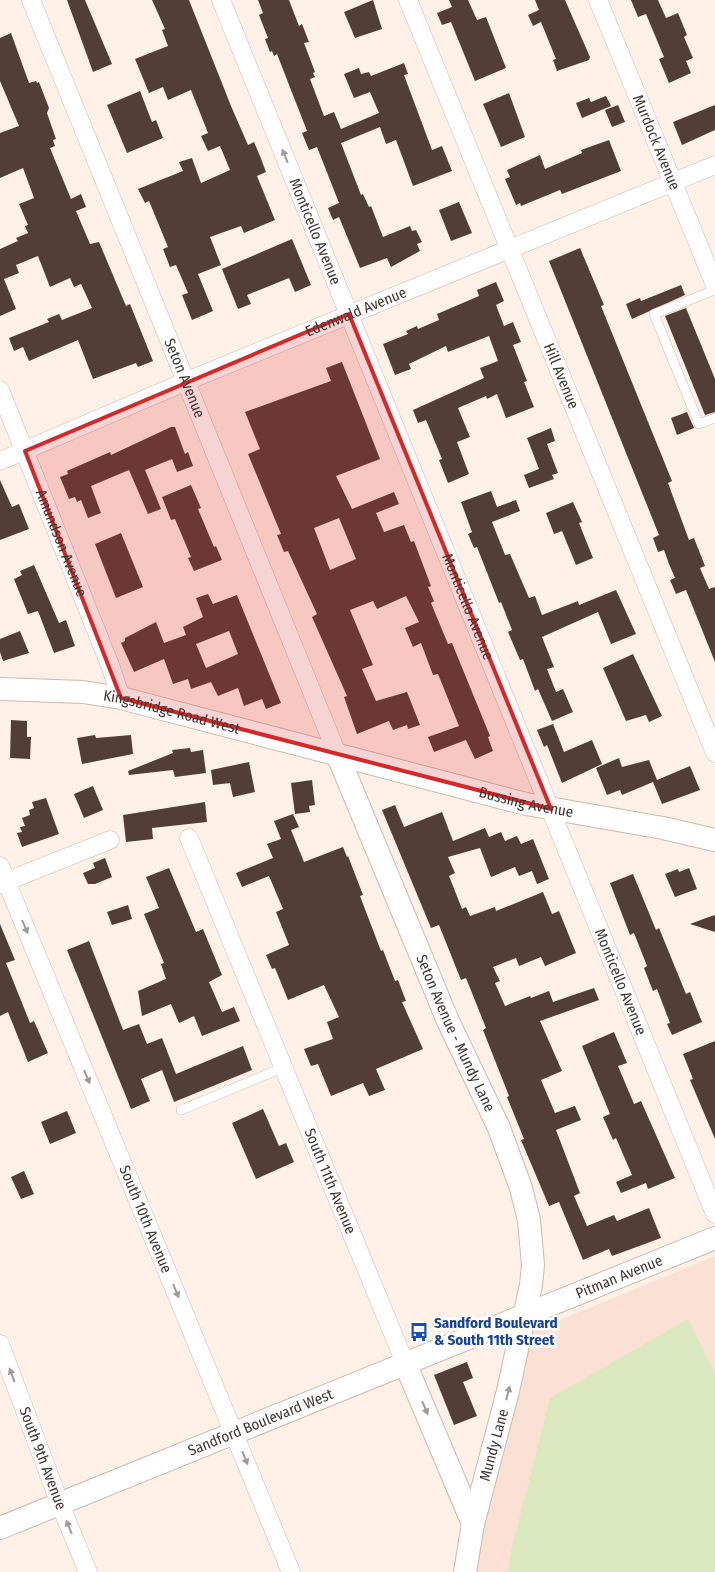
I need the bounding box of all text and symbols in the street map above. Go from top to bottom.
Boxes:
street label: Murdock Avenue [629,92,684,193]
one-way arrow [280,148,288,163]
street label: Monticello Avenue [286,176,345,287]
street label: Edenwald Avenue [303,283,409,341]
street label: Seton Avenue [160,336,209,420]
street label: Hill Avenue [540,340,583,412]
street label: Amundson Avenue [32,487,91,600]
street label: Monticello Avenue [438,551,498,662]
street label: Kingsbridge Road West [102,686,242,738]
street label: Bussing Avenue [477,783,575,821]
one-way arrow [21,920,29,934]
street label: Monticello Avenue [591,926,650,1038]
street label: Seton Avenue - Mundy Lane [412,952,499,1115]
one-way arrow [83,1070,91,1085]
street label: South 11th Avenue [300,1126,360,1237]
street label: South 10th Avenue [115,1163,176,1276]
street label: Pitman Avenue [573,1251,665,1303]
one-way arrow [173,1284,181,1299]
place label: Sandford Boulevard & South 11th Street [434,1314,558,1349]
bus stop icon: Sandford Boulevard & South 11th Street [408,1321,430,1343]
one-way arrow [8,1367,16,1382]
street label: Sandford Boulevard West [185,1385,336,1460]
one-way arrow [504,1385,512,1400]
one-way arrow [421,1401,429,1415]
street label: South 9th Avenue [15,1404,70,1512]
street label: Mundy Lane [476,1407,512,1483]
one-way arrow [241,1451,249,1466]
one-way arrow [65,1519,73,1534]

